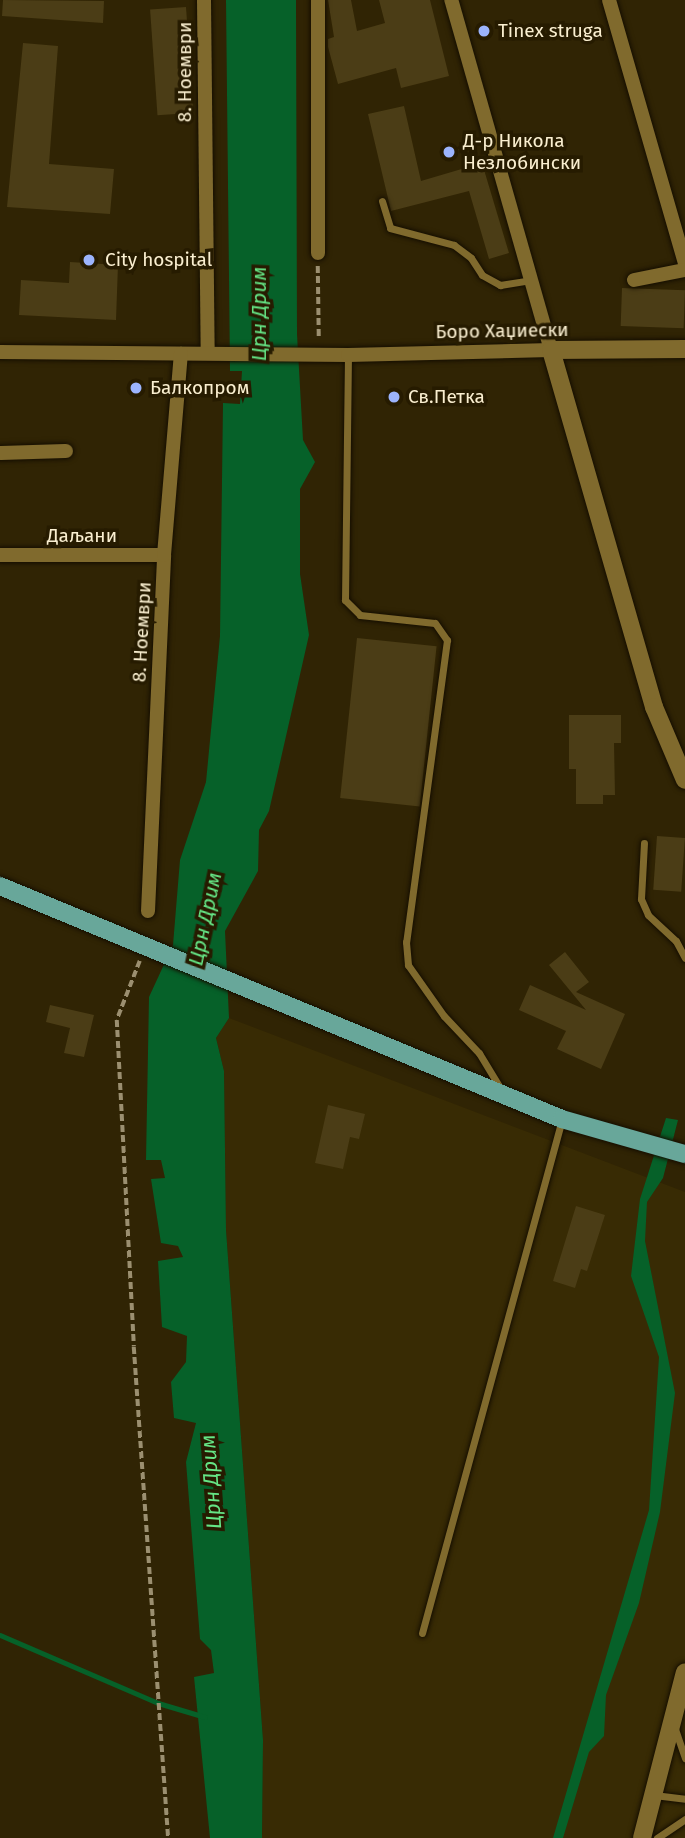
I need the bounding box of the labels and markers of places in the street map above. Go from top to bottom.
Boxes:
place label: Tinex struga [498,20,603,42]
marker: Tinex struga [476,23,492,39]
place label: Д-р Никола Незлобински [463,130,581,174]
marker: Д-р Никола Незлобински [441,144,457,160]
place label: City hospital [105,249,212,271]
marker: City hospital [79,250,99,270]
place label: Балкопром [150,377,249,399]
marker: Балкопром [128,380,144,396]
place label: Св.Петка [408,386,485,408]
marker: Св.Петка [386,389,402,405]

